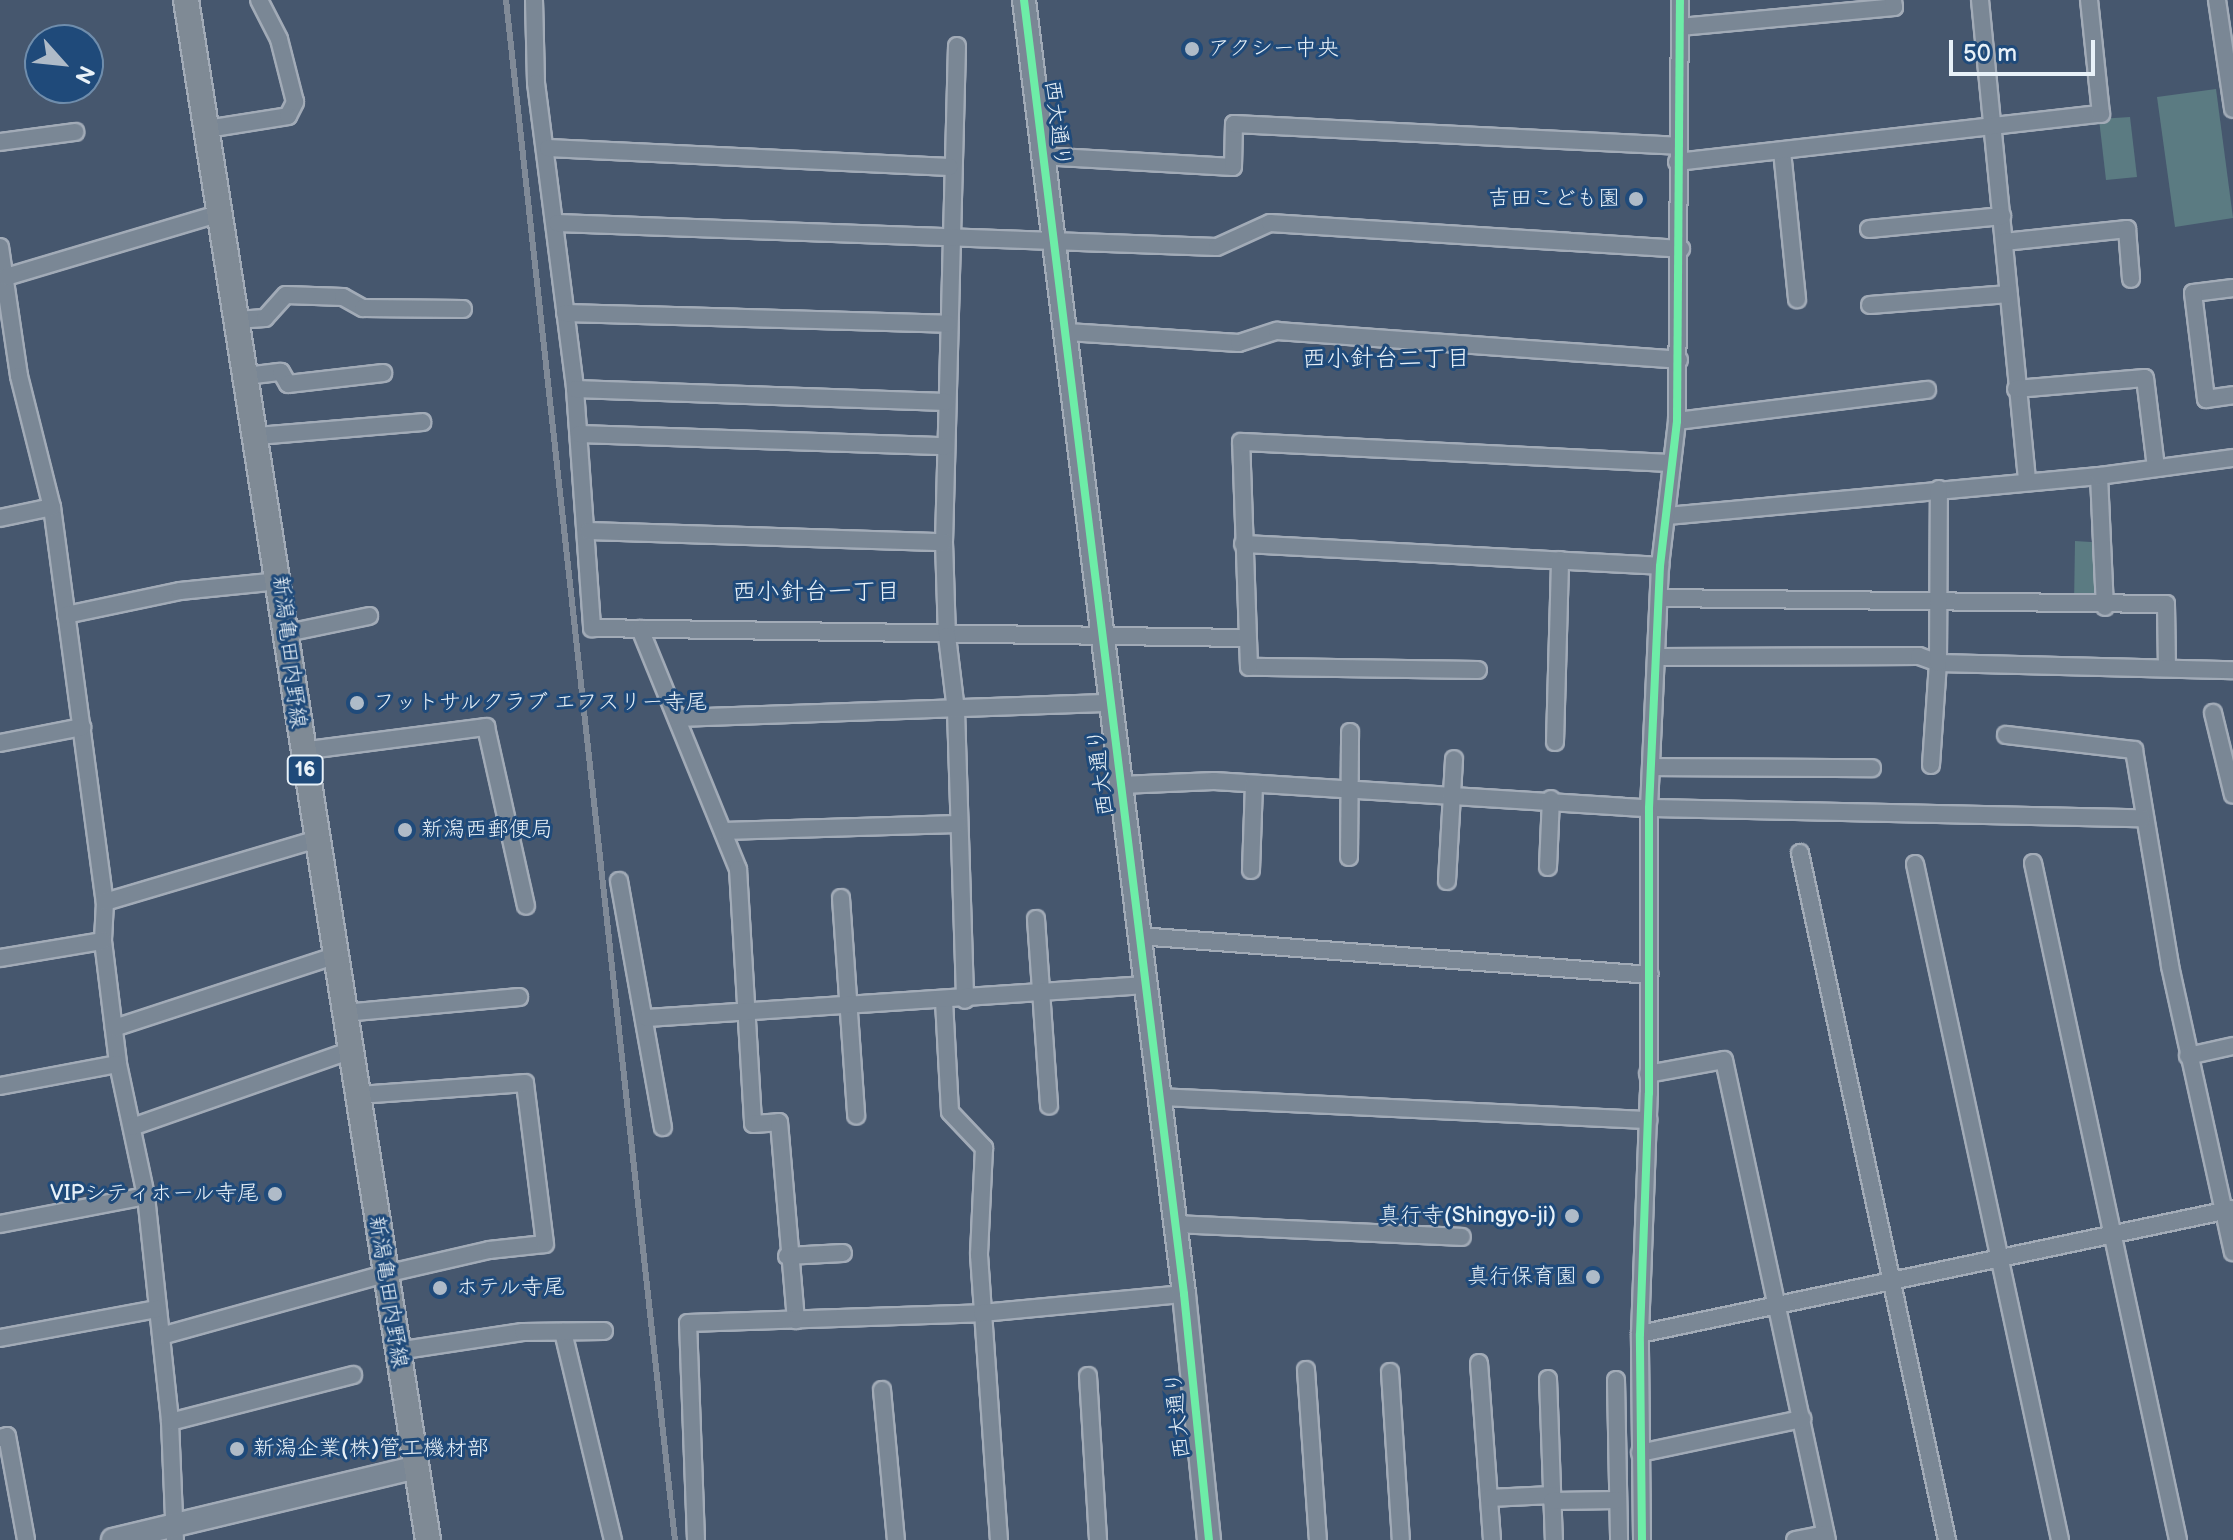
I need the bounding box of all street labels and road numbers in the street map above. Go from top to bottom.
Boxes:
street label: 西大通り [1039,79,1075,169]
street label: 新潟亀田内野線 [267,574,311,730]
street label: 西大通り [1083,727,1119,817]
road number: 16 [285,754,325,786]
street label: 新潟亀田内野線 [363,1214,413,1370]
street label: 西大通り [1160,1370,1196,1460]

